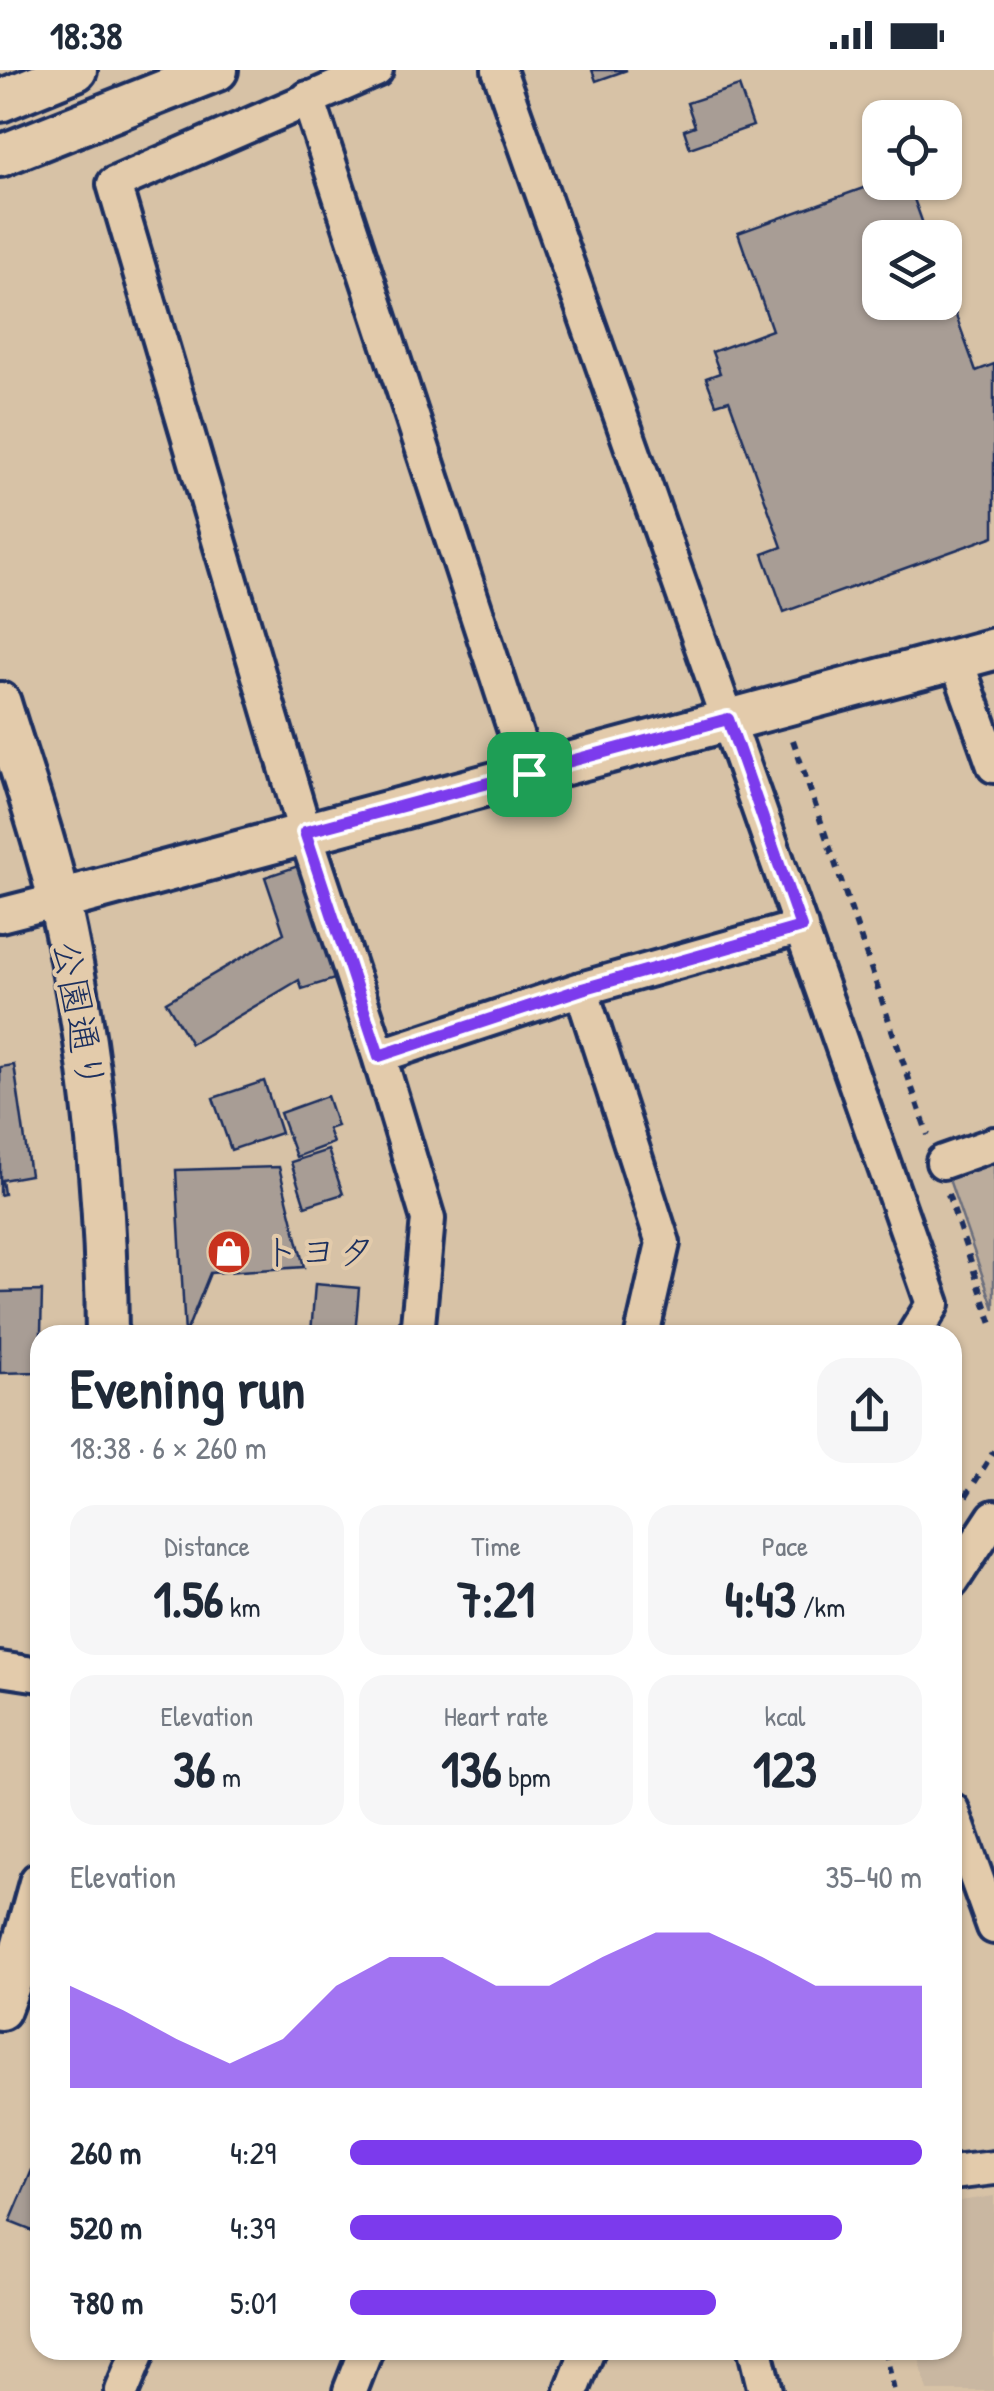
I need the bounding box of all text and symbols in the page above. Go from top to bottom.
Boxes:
text: 18:38 [50,9,123,61]
map controls [862,100,962,320]
button: locate [862,100,962,200]
button: layers [862,220,962,320]
pin [487,732,572,817]
icon: arrive [502,747,557,802]
street label: 公園通り [41,935,119,1094]
place label: トヨタ [262,1225,376,1277]
shop icon: トヨタ [206,1229,252,1275]
text: Evening run [70,1351,305,1425]
button: share [817,1358,922,1463]
text: 18:38 · 6 × 260 m [70,1426,267,1469]
text: Distance [164,1527,250,1565]
text: Time [471,1527,521,1565]
text: Pace [762,1527,808,1565]
text: 1.56 [153,1565,223,1633]
text: 7:21 [457,1565,535,1633]
text: 4:43 [725,1565,796,1633]
text: km [223,1588,261,1626]
text: /km [796,1588,845,1626]
text: Elevation [161,1697,254,1735]
text: Heart rate [444,1697,548,1735]
text: kcal [765,1697,805,1735]
text: 36 [173,1735,215,1803]
text: 136 [441,1735,502,1803]
text: 123 [753,1735,817,1803]
text: m [215,1758,241,1796]
text: bpm [502,1758,551,1796]
text: Elevation [70,1855,176,1898]
text: 35–40 m [825,1855,922,1898]
text: 260 m [70,2131,141,2174]
text: 4:29 [230,2131,276,2174]
text: 520 m [70,2206,142,2249]
text: 4:39 [230,2206,276,2249]
text: 780 m [70,2281,143,2324]
text: 5:01 [230,2281,277,2324]

